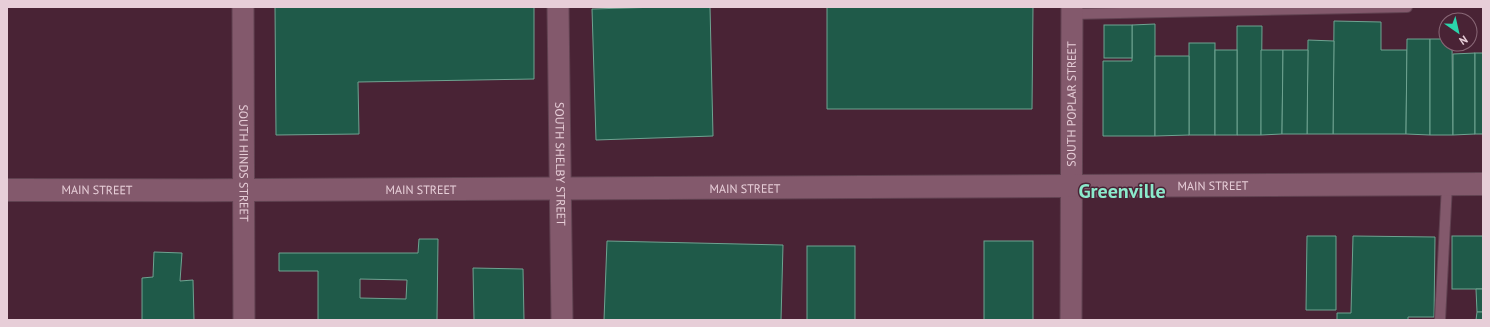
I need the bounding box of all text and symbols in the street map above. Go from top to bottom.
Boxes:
north arrow [1438,12,1478,52]
text: N [1457,32,1471,48]
street label: SOUTH POPLAR STREET [1063,41,1079,167]
street label: SOUTH SHELBY STREET [552,102,569,226]
street label: SOUTH HINDS STREET [236,104,252,222]
district label: Greenville [1078,178,1166,204]
street label: MAIN STREET [1177,178,1249,193]
street label: MAIN STREET [709,181,781,196]
street label: MAIN STREET [61,182,133,197]
street label: MAIN STREET [385,182,457,197]

